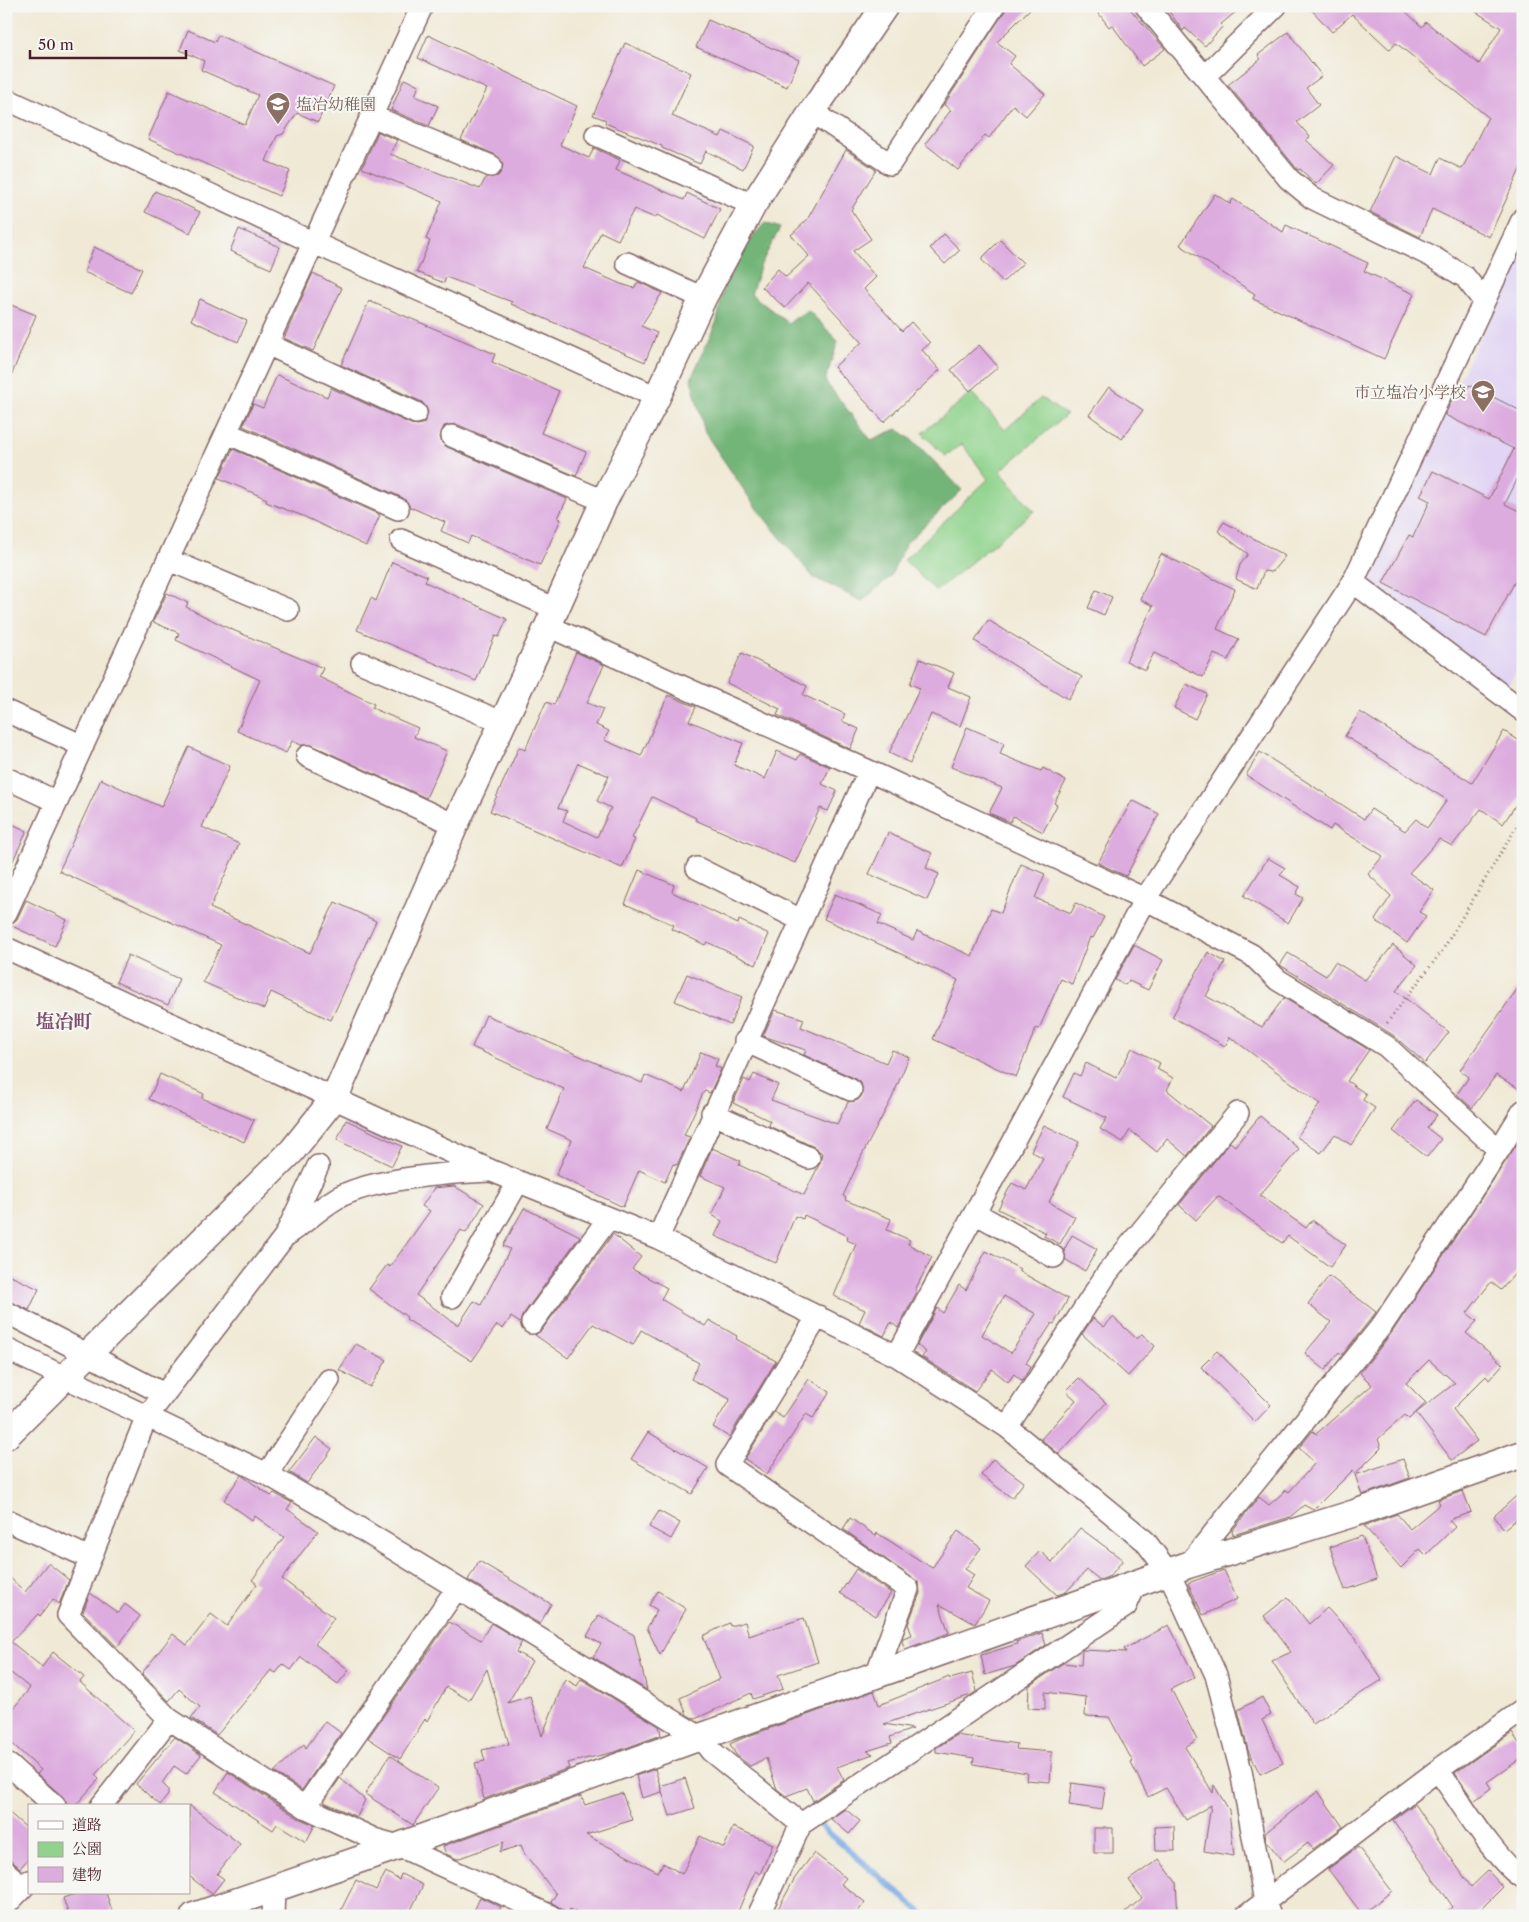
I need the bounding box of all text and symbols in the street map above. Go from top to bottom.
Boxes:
scale bar [30,28,186,60]
text: 50 m [38,35,74,54]
school or university icon: 塩冶幼稚園 [265,91,291,125]
place label: 塩冶幼稚園 [296,94,376,114]
school or university icon: 市立塩冶小学校 [1470,379,1496,413]
place label: 市立塩冶小学校 [1354,382,1466,402]
district label: 塩冶町 [35,1010,93,1033]
legend [28,1804,190,1894]
text: 道路 [72,1815,102,1834]
text: 公園 [72,1839,102,1858]
text: 建物 [72,1865,102,1884]

